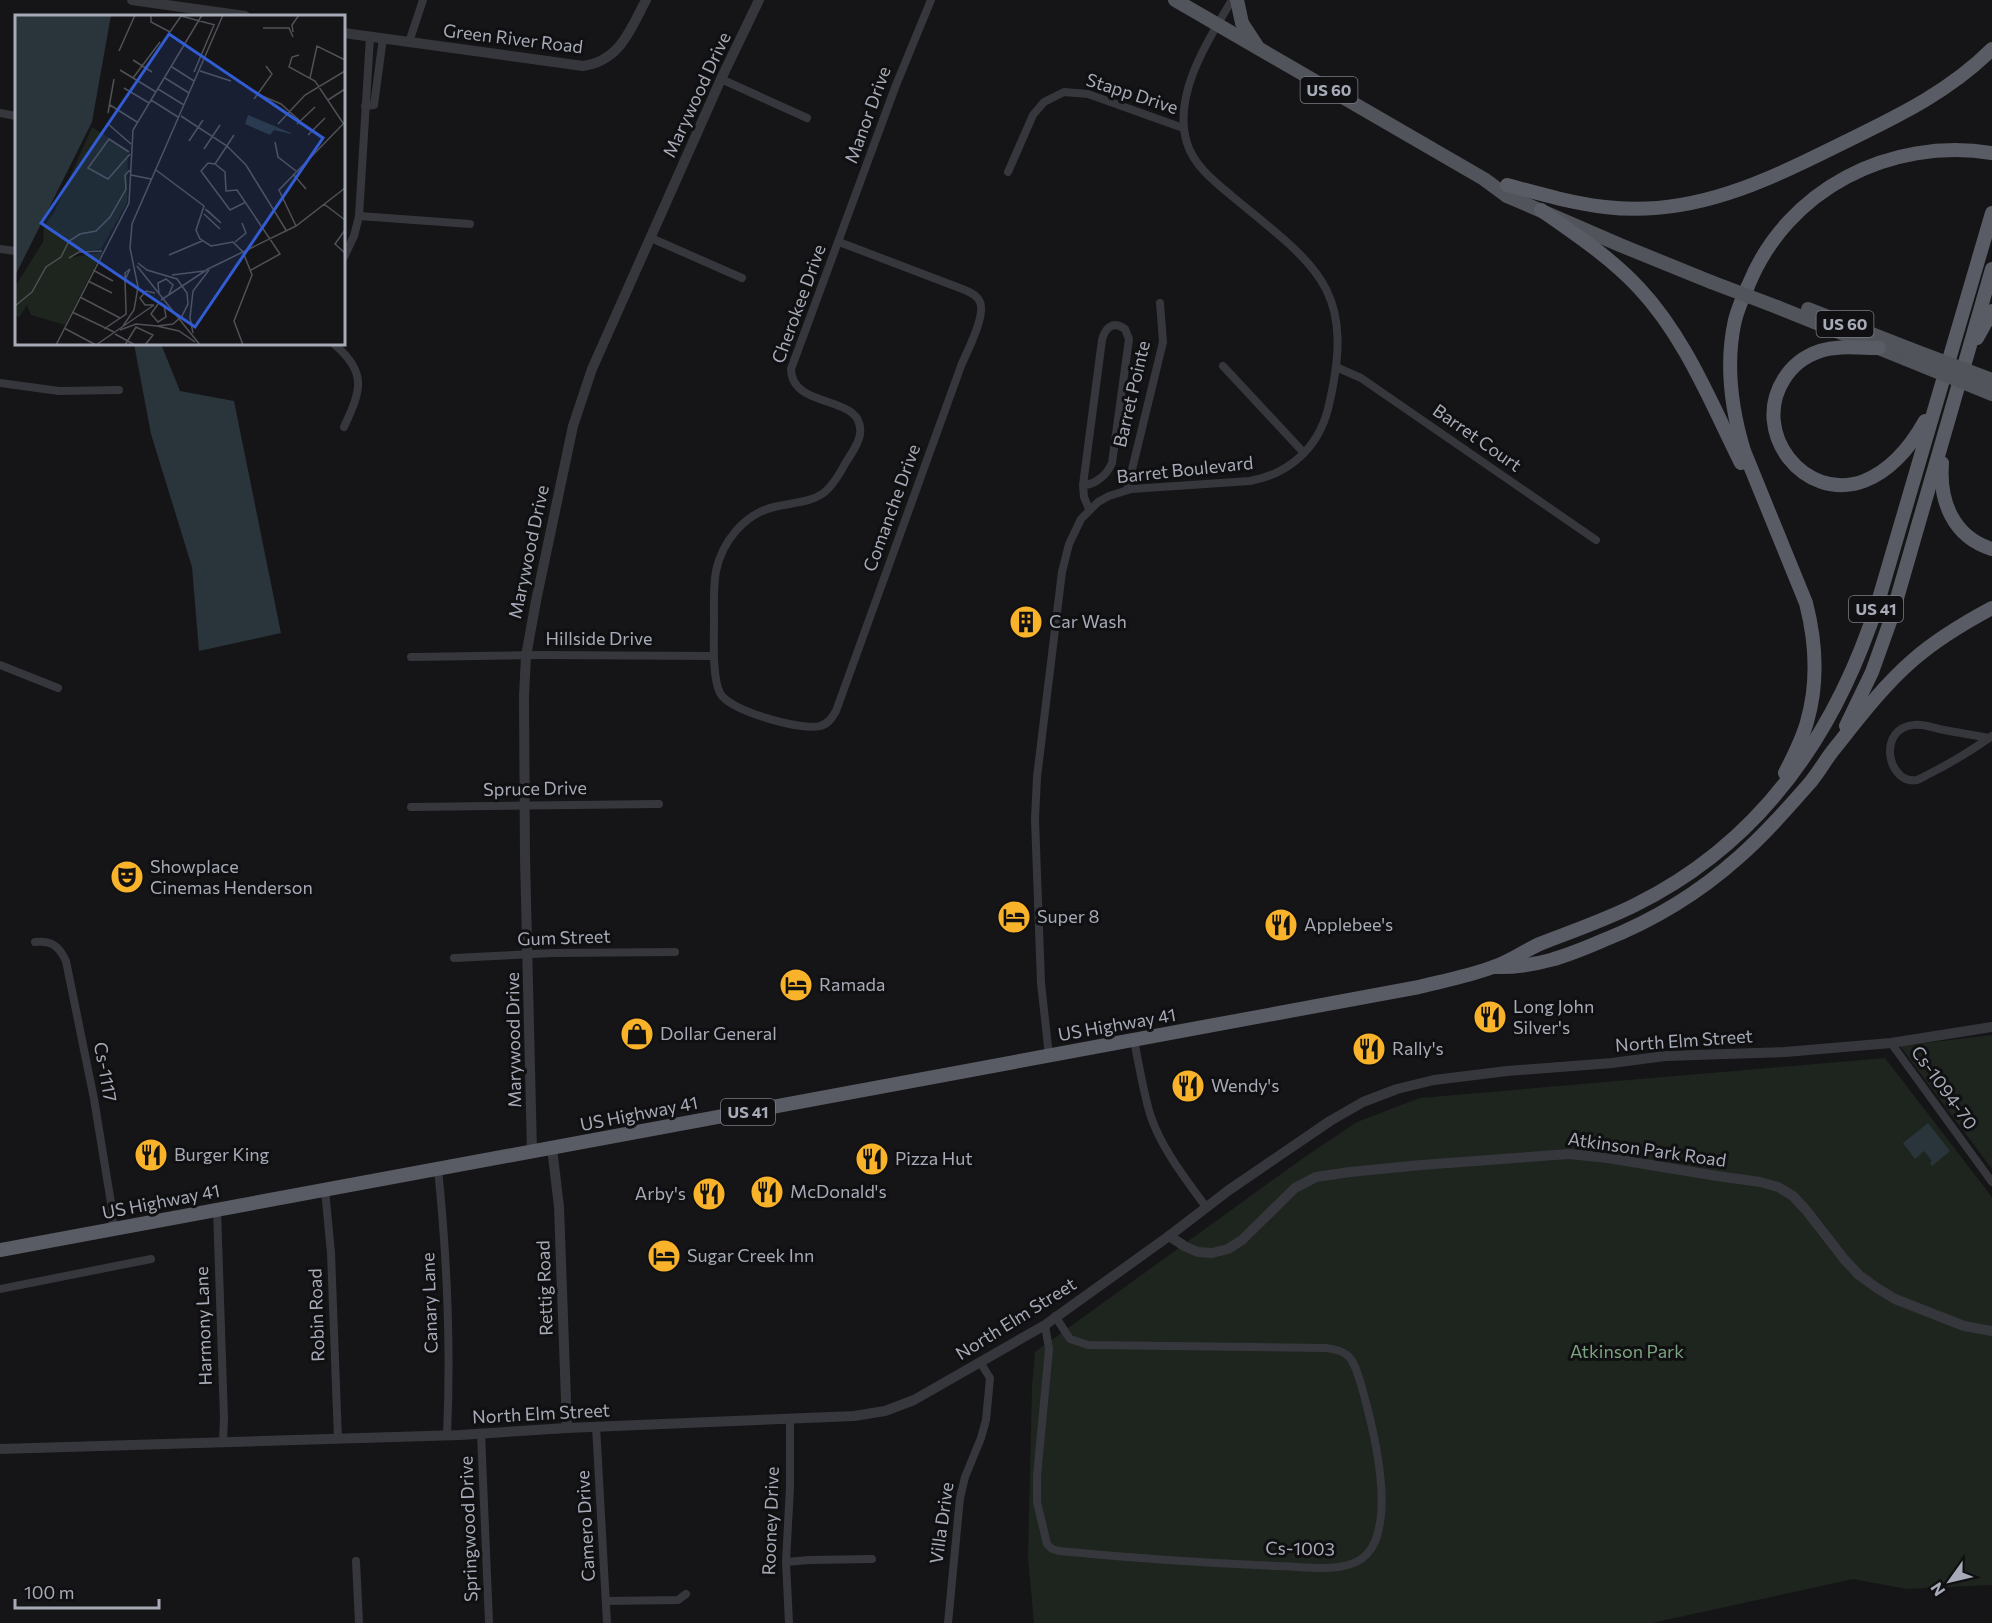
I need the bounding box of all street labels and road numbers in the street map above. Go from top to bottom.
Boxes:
street label: Green River Road [442,19,584,57]
street label: Marywood Drive [657,28,735,161]
street label: Manor Drive [839,63,895,166]
street label: Stapp Drive [1084,68,1181,118]
road number: US 60 [1300,77,1358,103]
street label: Cherokee Drive [766,241,830,366]
road number: US 60 [1816,311,1874,337]
street label: Barret Pointe [1108,338,1154,449]
street label: Barret Court [1429,399,1526,476]
street label: Comanche Drive [858,441,924,574]
street label: Barret Boulevard [1115,451,1254,487]
street label: Marywood Drive [503,483,553,621]
road number: US 41 [1849,596,1903,622]
street label: Hillside Drive [546,627,652,649]
street label: Spruce Drive [483,776,587,800]
street label: Gum Street [517,924,611,950]
street label: Marywood Drive [501,972,525,1108]
street label: US Highway 41 [1056,1003,1177,1045]
street label: North Elm Street [1614,1024,1754,1056]
street label: Cs-1117 [90,1040,122,1104]
street label: Cs-1094-70 [1907,1041,1983,1134]
street label: US Highway 41 [578,1091,699,1135]
road number: US 41 [721,1099,775,1125]
street label: Atkinson Park Road [1567,1127,1728,1171]
street label: US Highway 41 [100,1179,221,1223]
street label: Rettig Road [531,1240,557,1336]
street label: Canary Lane [416,1252,442,1354]
street label: Harmony Lane [190,1266,216,1386]
street label: Robin Road [303,1268,329,1362]
street label: North Elm Street [951,1272,1080,1364]
street label: North Elm Street [471,1398,610,1428]
street label: Springwood Drive [454,1456,482,1602]
street label: Rooney Drive [757,1466,783,1576]
street label: Camero Drive [571,1470,599,1582]
street label: Villa Drive [924,1480,958,1565]
street label: Cs-1003 [1265,1536,1335,1560]

